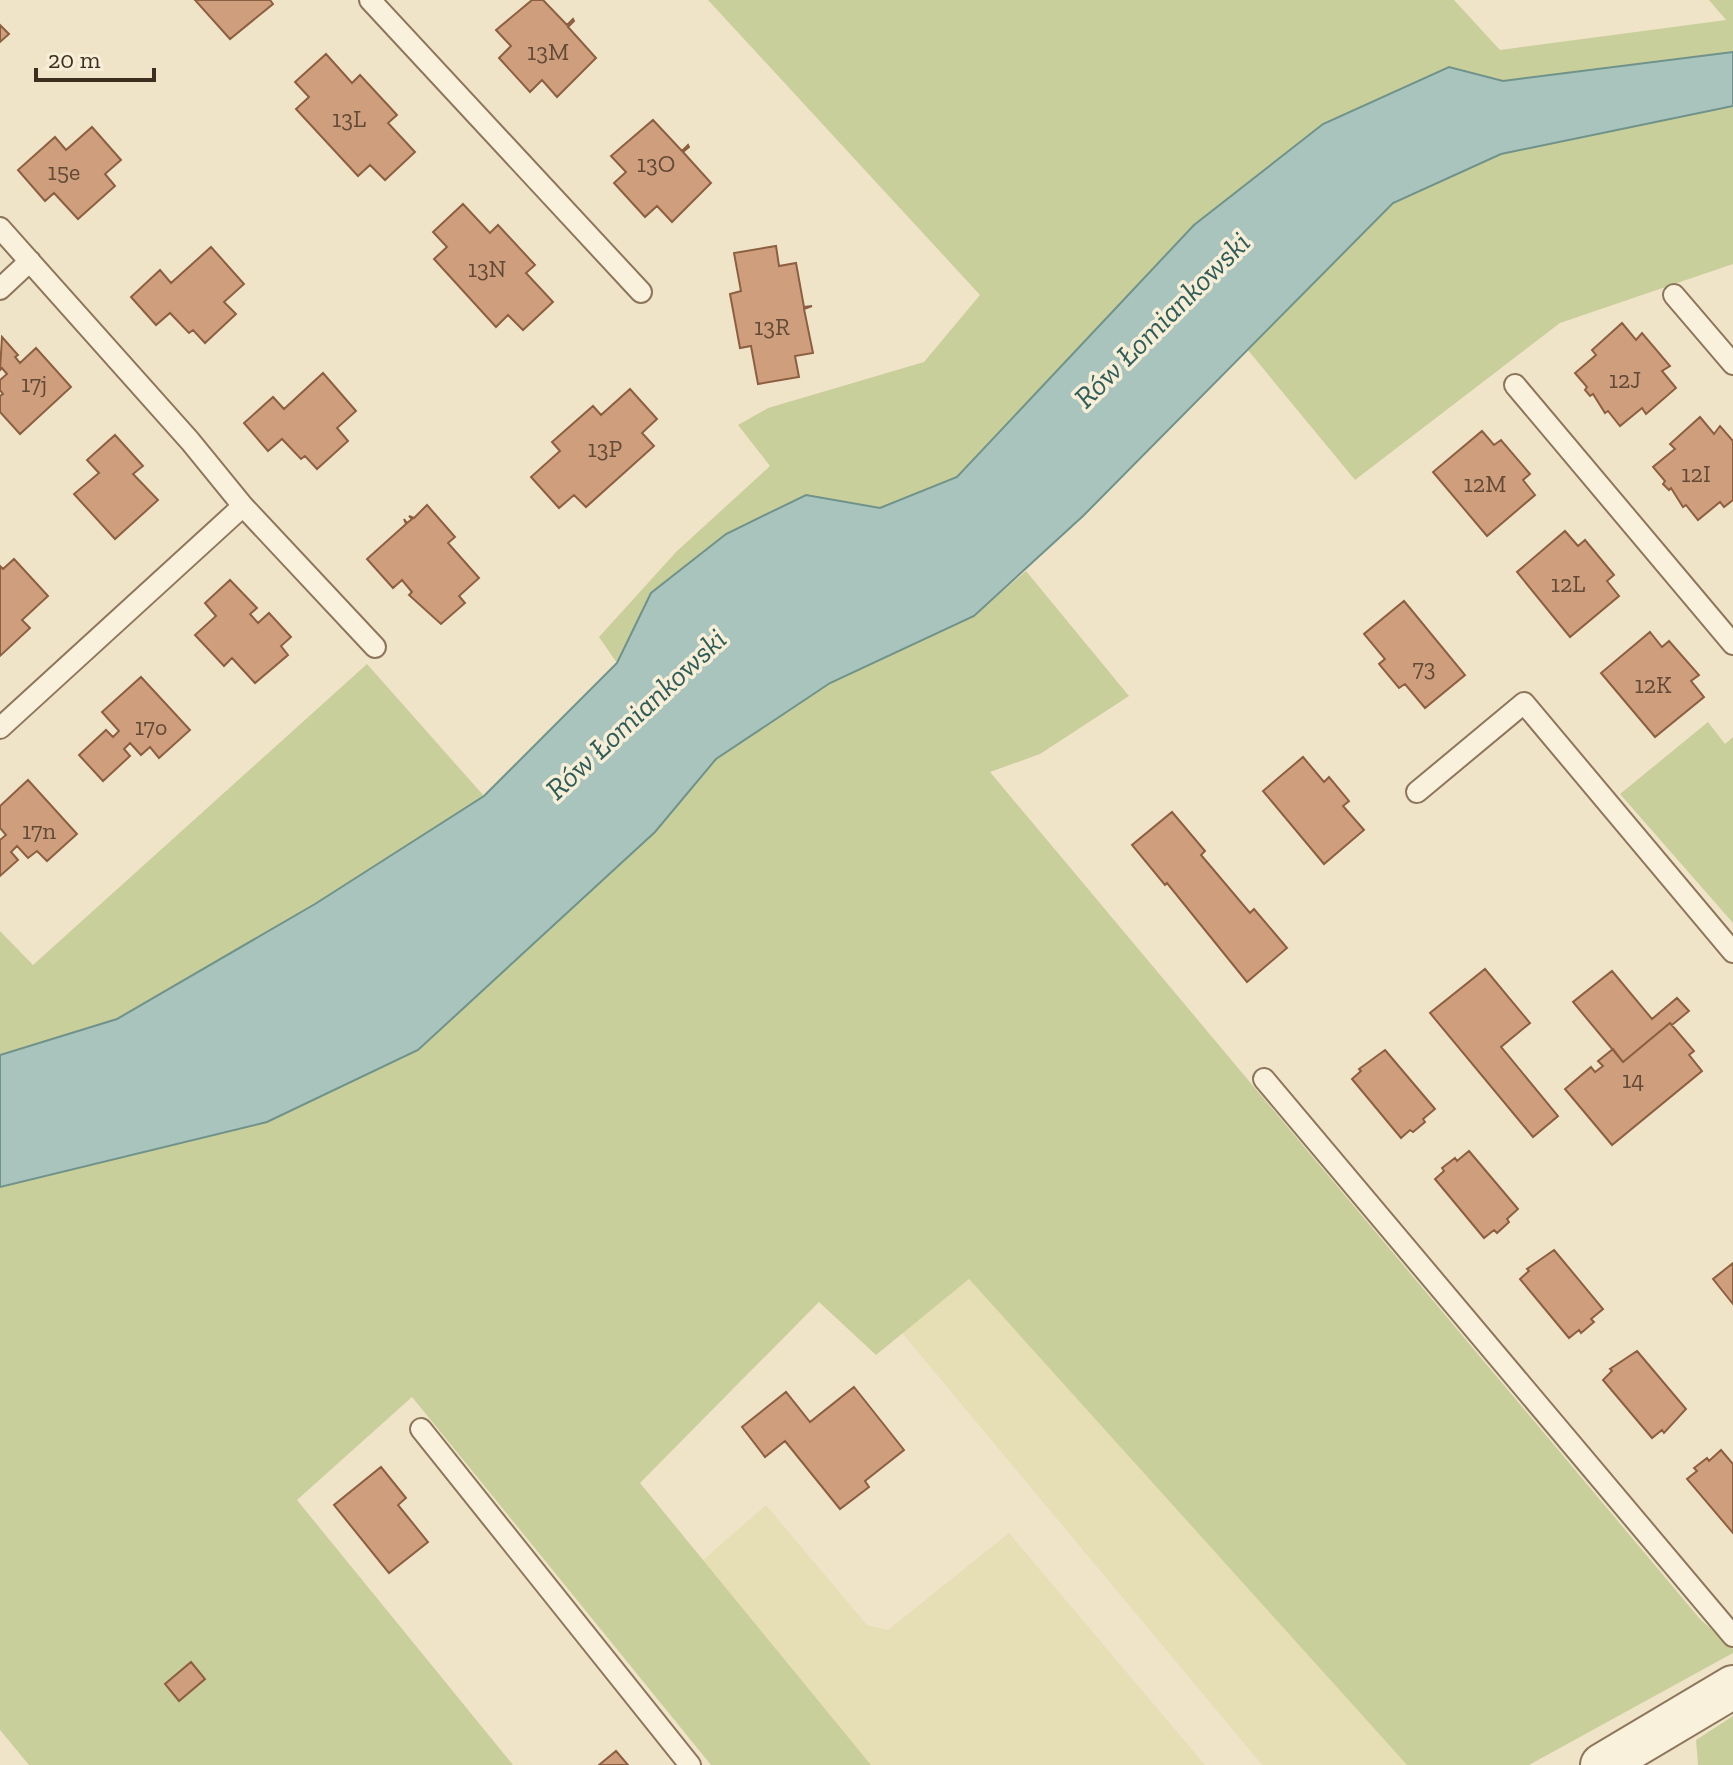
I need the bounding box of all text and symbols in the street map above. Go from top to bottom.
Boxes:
scale bar [36,32,154,82]
house number: 13M [527,37,569,66]
text: 20 m [48,45,101,74]
house number: 13L [332,104,366,133]
house number: 13O [637,149,675,178]
house number: 15e [48,157,80,186]
water label: Rów Łomiankowski [1066,224,1258,416]
house number: 13N [468,254,506,283]
house number: 13R [754,312,790,341]
house number: 12J [1609,365,1641,394]
house number: 17j [21,369,47,398]
house number: 13P [588,434,623,463]
house number: 12I [1681,459,1711,488]
house number: 12M [1464,469,1506,498]
house number: 12L [1551,569,1585,598]
water label: Rów Łomiankowski [538,621,734,807]
house number: 73 [1412,653,1436,682]
house number: 12K [1634,670,1672,699]
house number: 17o [135,712,167,741]
house number: 17n [22,816,56,845]
house number: 14 [1622,1065,1644,1094]

